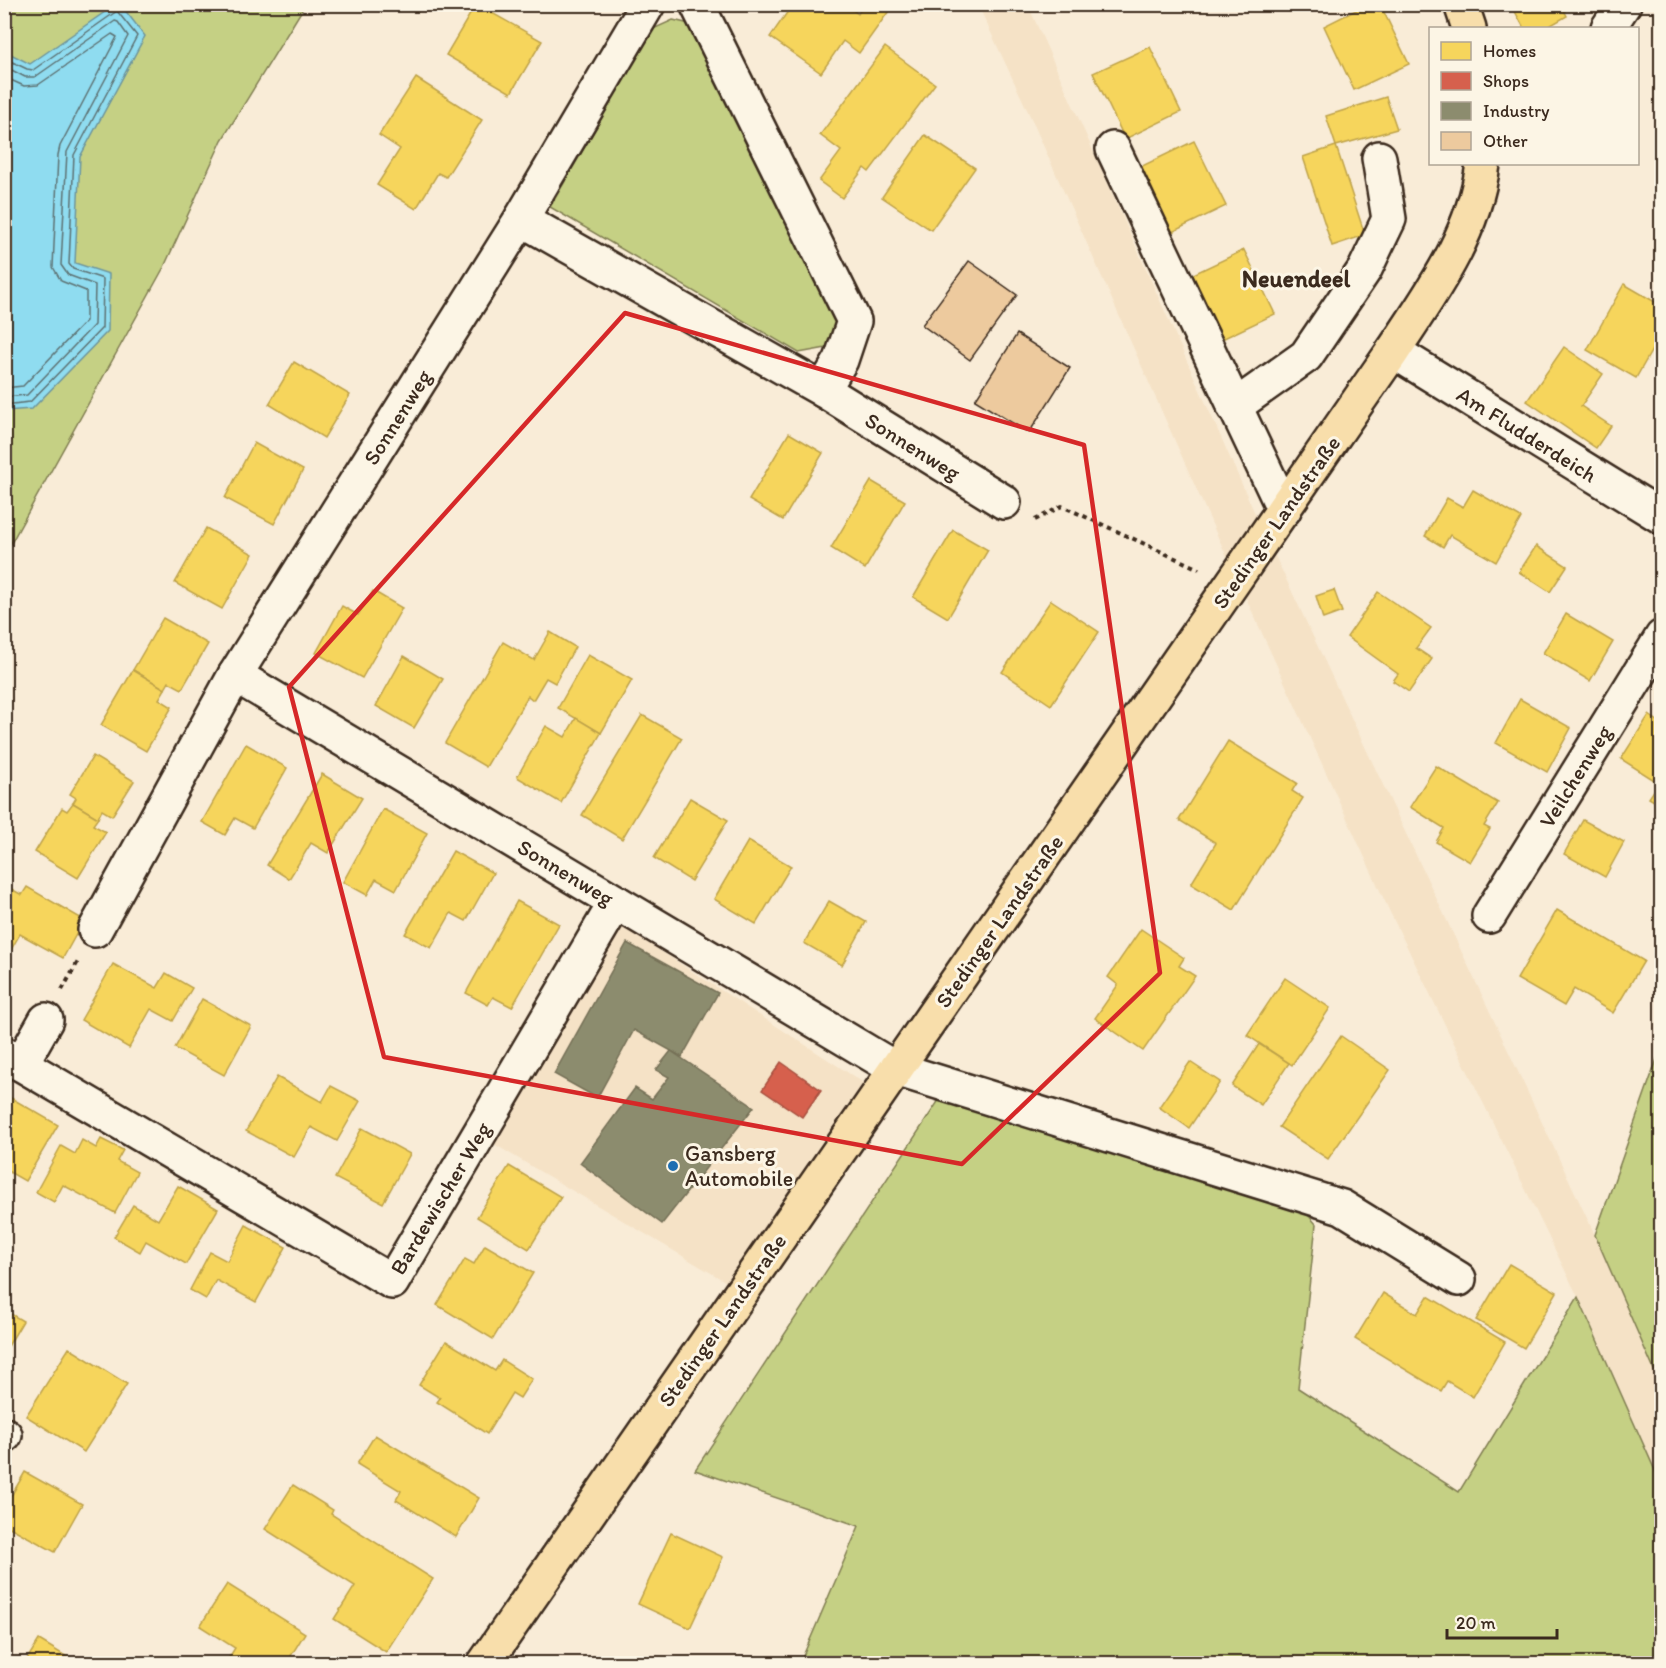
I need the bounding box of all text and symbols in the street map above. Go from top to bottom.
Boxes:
legend [1429,27,1639,165]
text: Homes [1483,40,1536,62]
text: Shops [1483,70,1529,92]
text: Industry [1483,100,1550,122]
text: Other [1483,130,1529,152]
district label: Neuendeel [1242,264,1350,293]
street label: Sonnenweg [357,364,438,470]
street label: Am Fludderdeich [1452,381,1602,488]
street label: Sonnenweg [860,406,966,487]
street label: Stedinger Landstraße [1207,431,1346,614]
street label: Veilchenweg [1533,719,1618,833]
street label: Stedinger Landstraße [930,830,1069,1013]
street label: Sonnenweg [513,833,619,912]
street label: Bardewischer Weg [384,1116,497,1279]
place label: Gansberg Automobile [685,1140,793,1192]
marker: Gansberg Automobile [666,1159,680,1173]
street label: Stedinger Landstraße [653,1229,792,1412]
scale bar [1447,1602,1556,1640]
text: 20 m [1456,1612,1496,1634]

